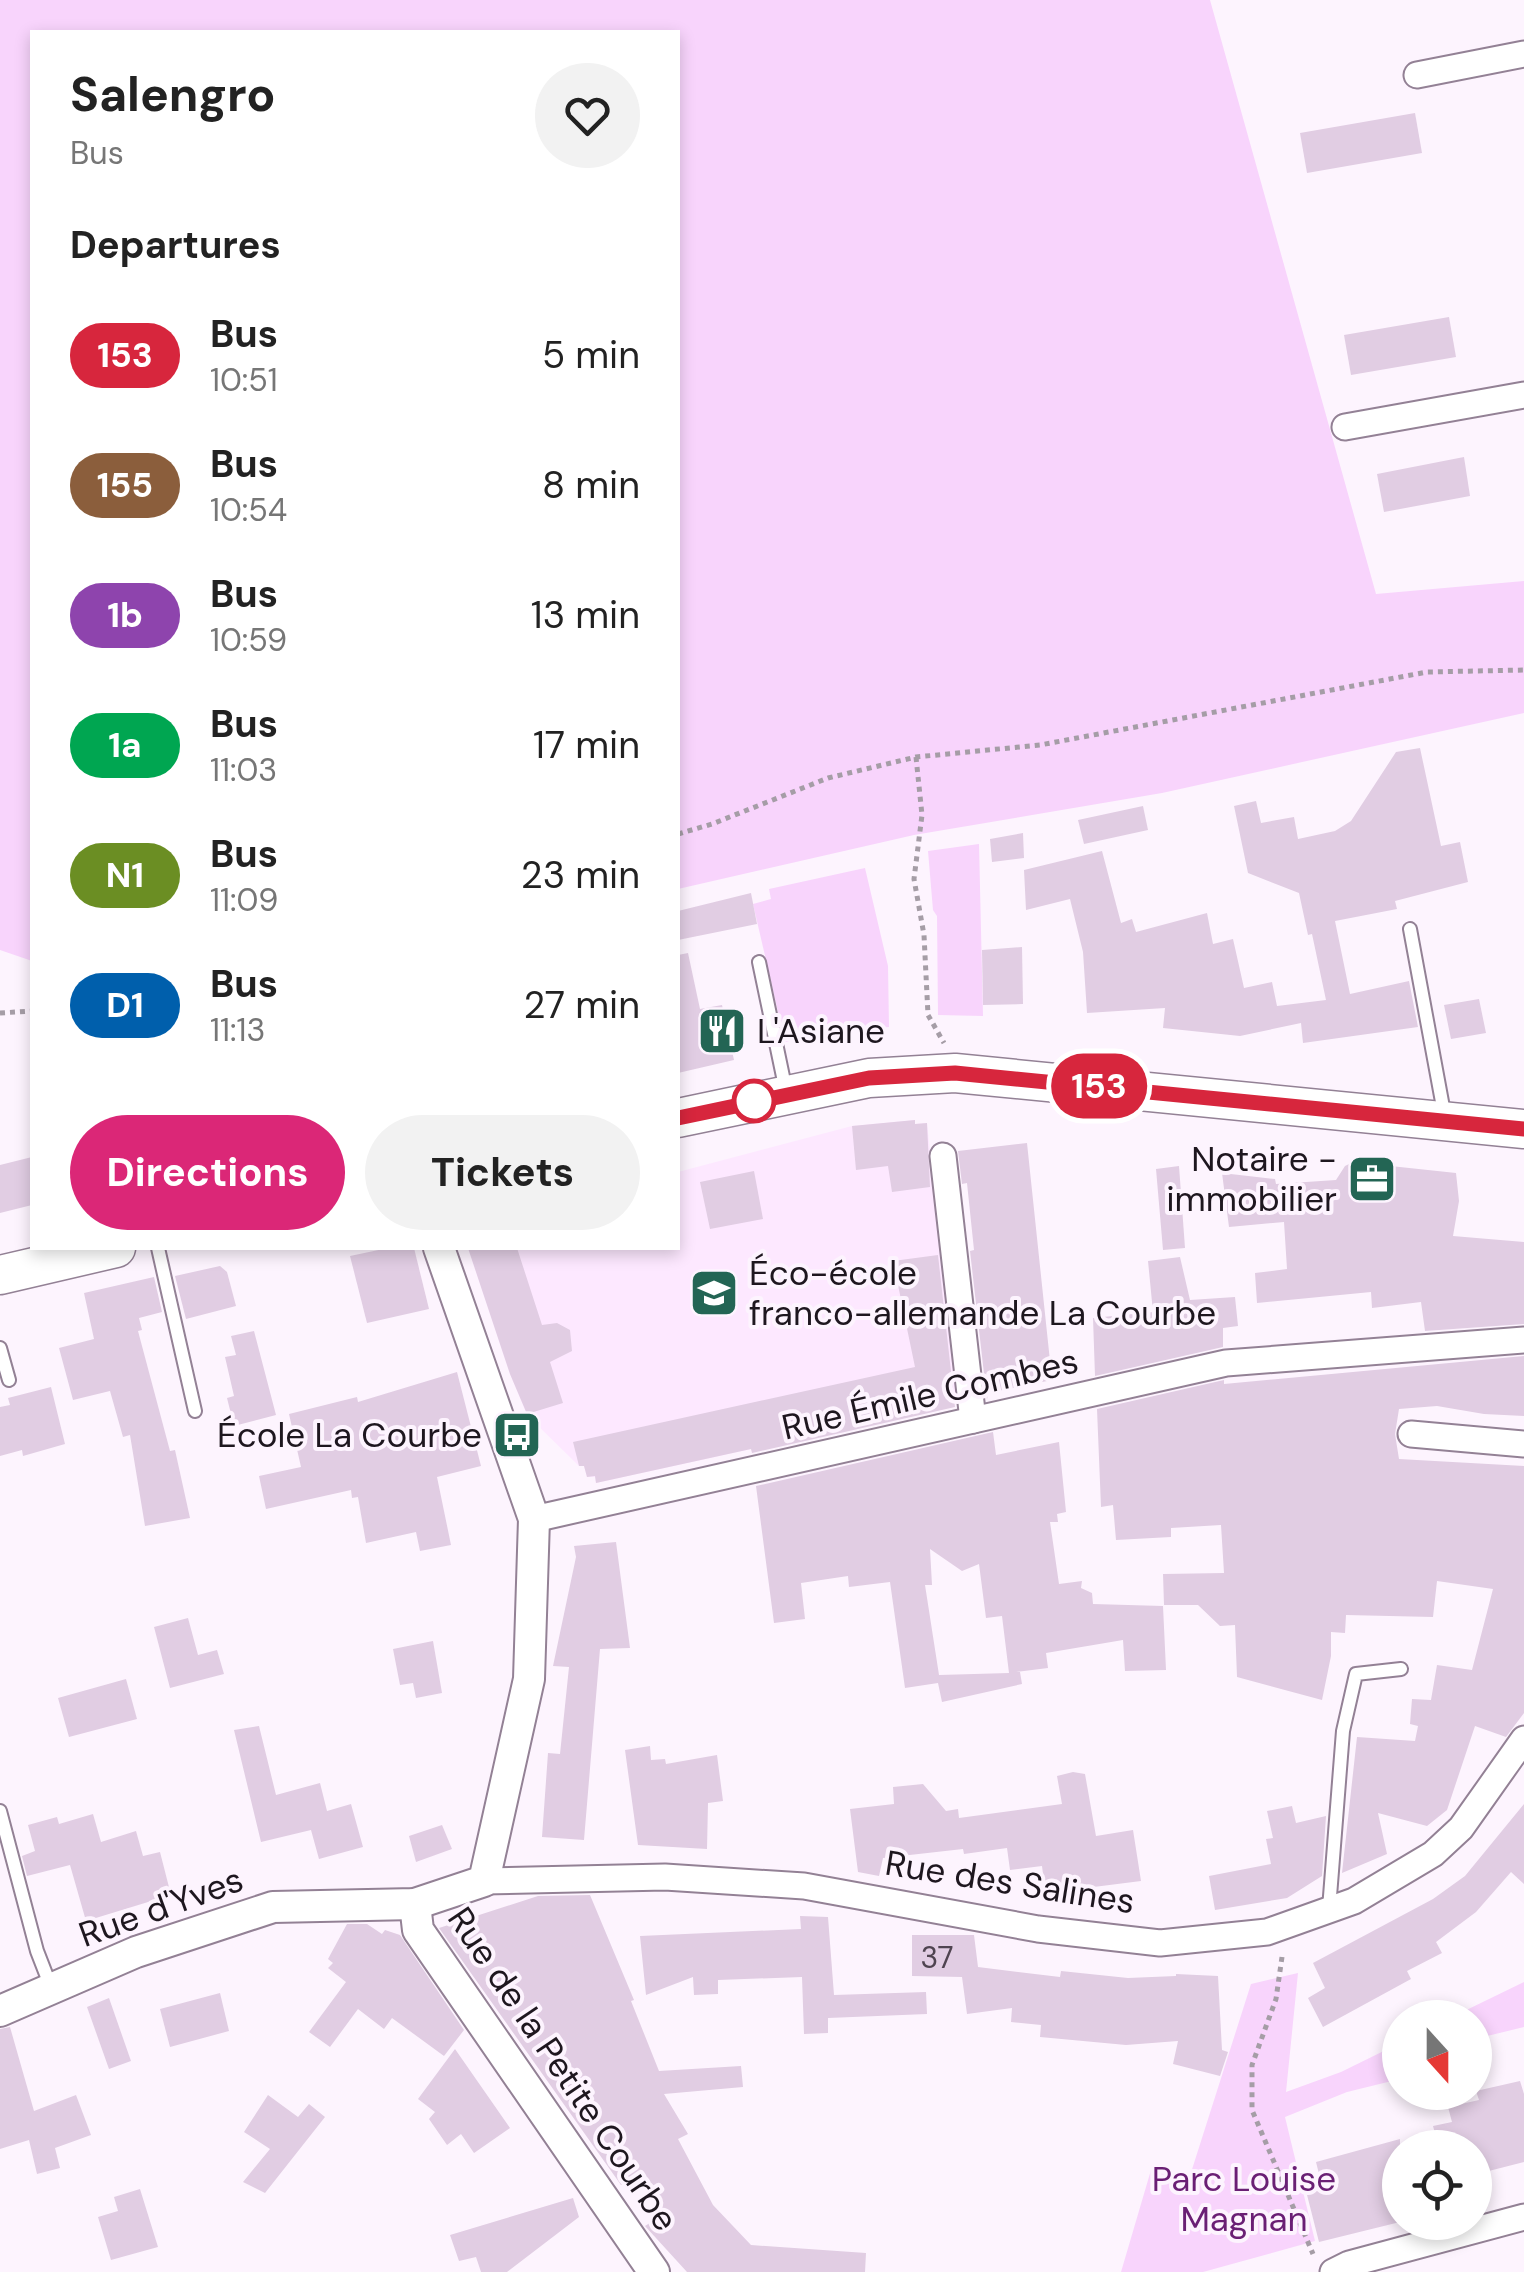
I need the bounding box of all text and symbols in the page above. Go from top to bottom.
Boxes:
text: Salengro [70,63,276,126]
button: heart [535,63,640,168]
text: Bus [70,132,124,174]
text: Departures [70,220,281,270]
text: Bus [210,309,278,359]
text: 5 min [542,330,640,380]
text: 153 [97,332,153,378]
text: 10:51 [210,359,278,401]
text: Bus [210,439,278,489]
text: 8 min [542,460,640,510]
text: 155 [97,462,153,508]
text: 10:54 [210,489,287,531]
text: Bus [210,569,278,619]
text: 13 min [531,590,640,640]
text: 1b [107,592,143,638]
text: 10:59 [210,619,287,661]
text: Bus [210,699,278,749]
text: 17 min [533,720,640,770]
text: 1a [108,722,142,768]
text: 11:03 [210,749,277,791]
text: Bus [210,829,278,879]
text: 23 min [521,850,640,900]
text: N1 [106,852,144,898]
text: 11:09 [210,879,278,921]
text: Bus [210,959,278,1009]
text: 27 min [524,980,640,1030]
text: D1 [106,982,144,1028]
restaurant icon: L'Asiane [696,1005,748,1057]
place label: L'Asiane [757,1008,885,1054]
text: 11:13 [210,1009,265,1051]
line badge: 153 [1042,1054,1156,1118]
text: 153 [1071,1063,1127,1109]
unlabelled marker [733,1080,775,1122]
button: Directions [70,1115,345,1230]
button: Tickets [365,1115,640,1230]
place label: Notaire - immobilier [1166,1136,1337,1222]
office icon: Notaire - immobilier [1346,1153,1398,1205]
place label: Éco-école franco-allemande La Courbe [749,1250,1216,1336]
school or university icon: Éco-école franco-allemande La Courbe [688,1267,740,1319]
street label: Rue Émile Combes [777,1338,1083,1450]
bus stop icon: École La Courbe [491,1409,543,1461]
place label: École La Courbe [217,1412,482,1458]
street label: Rue des Salines [882,1840,1138,1924]
street label: Rue d'Yves [73,1856,249,1958]
street label: Rue de la Petite Courbe [437,1898,689,2240]
house number: 37 [920,1938,954,1977]
north arrow [1382,2000,1492,2110]
map controls [1382,2000,1492,2240]
button: locate [1382,2130,1492,2240]
park label: Parc Louise Magnan [1152,2156,1336,2242]

